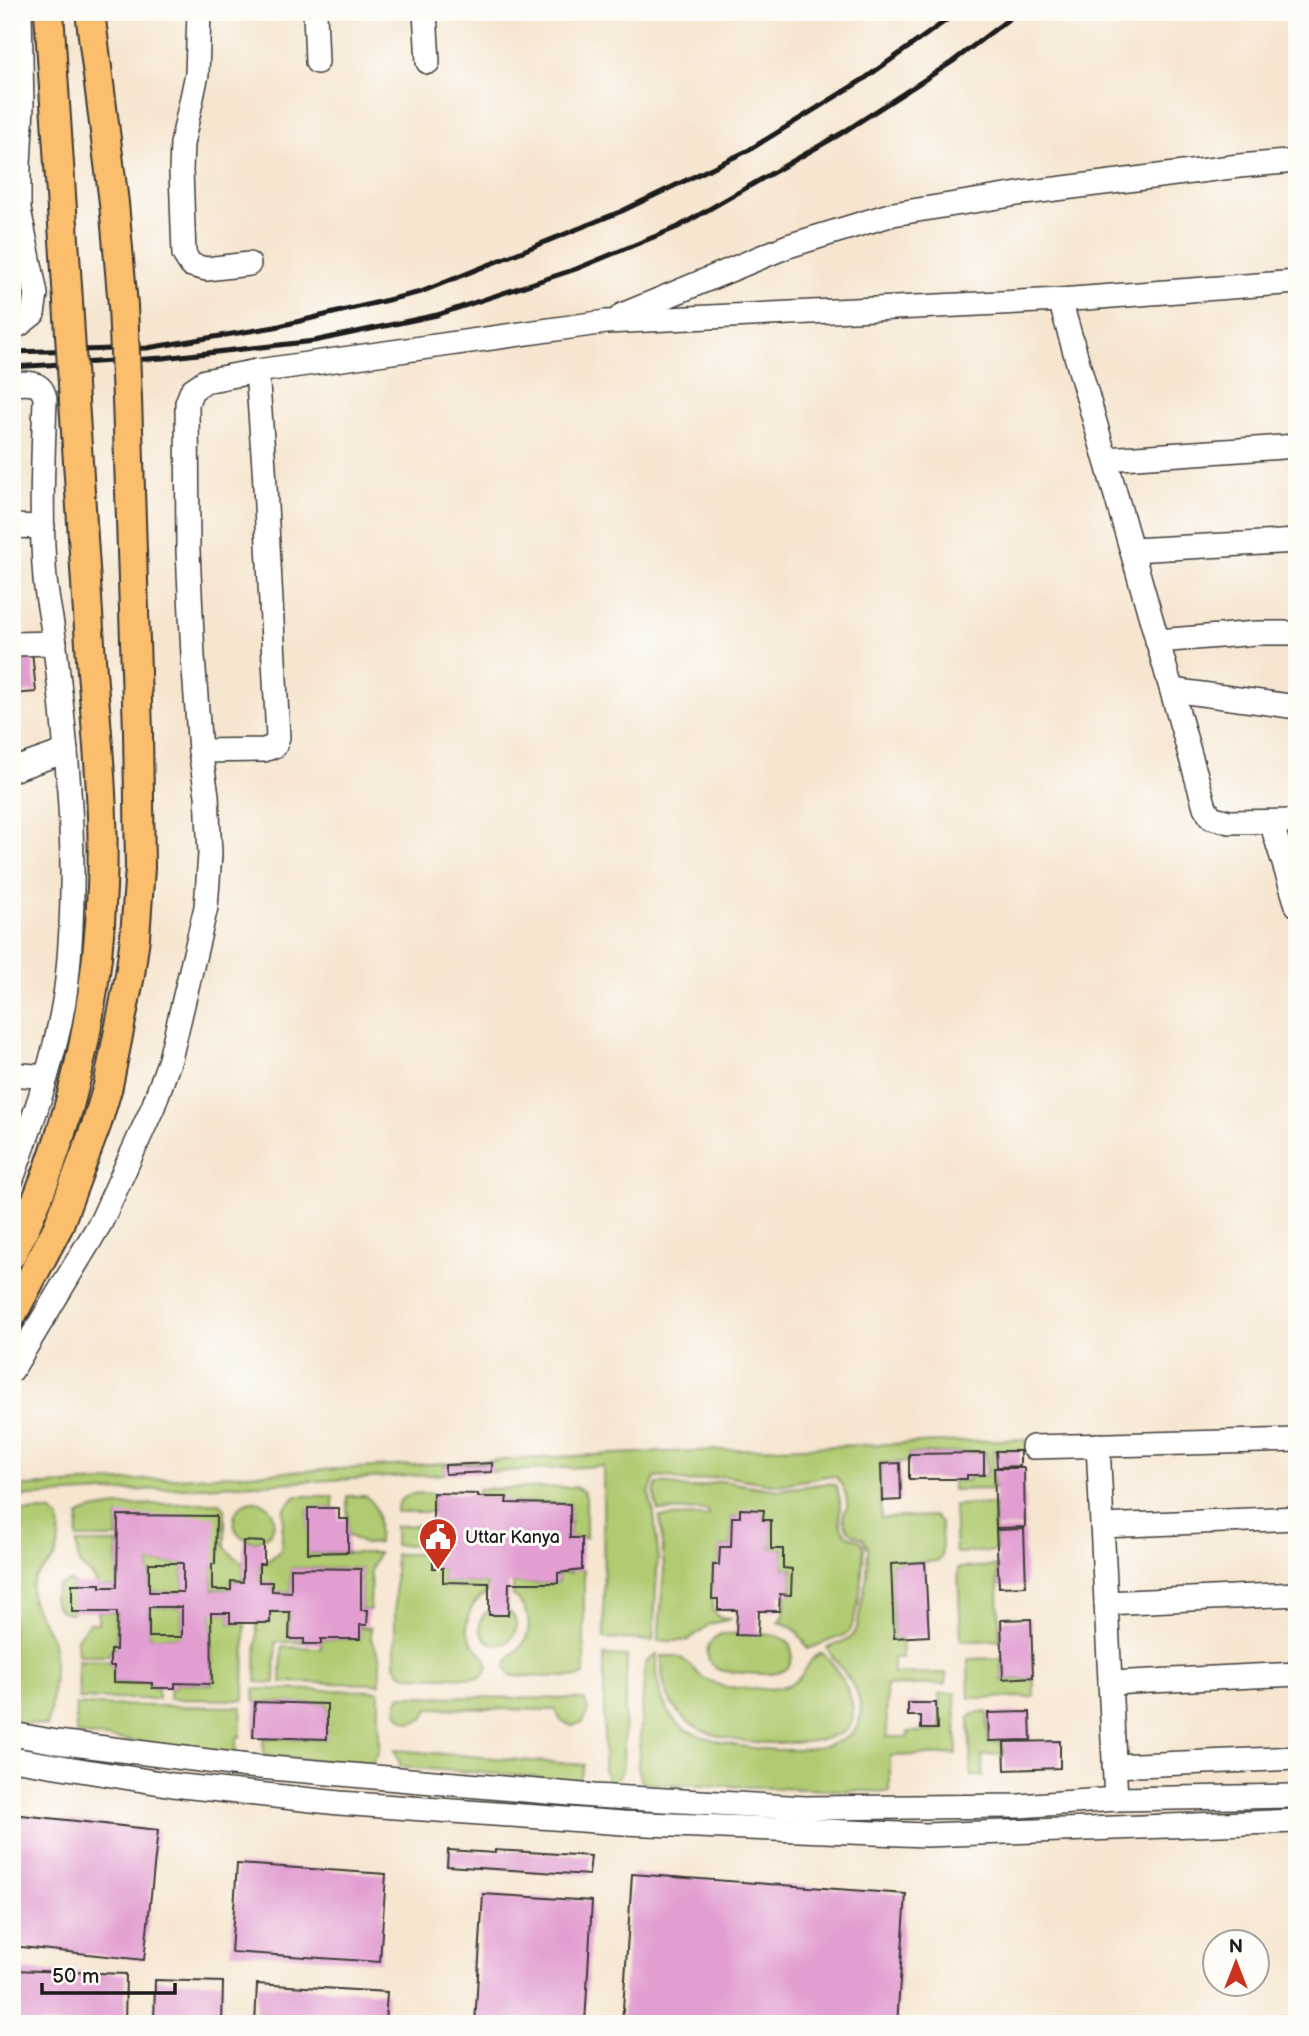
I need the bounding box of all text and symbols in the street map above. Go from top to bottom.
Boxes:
public building icon: Uttar Kanya [417,1516,459,1571]
place label: Uttar Kanya [465,1527,560,1548]
north arrow [1200,1927,1270,1997]
text: N [1229,1936,1243,1959]
scale bar [42,1952,175,1996]
text: 50 m [52,1964,99,1989]

